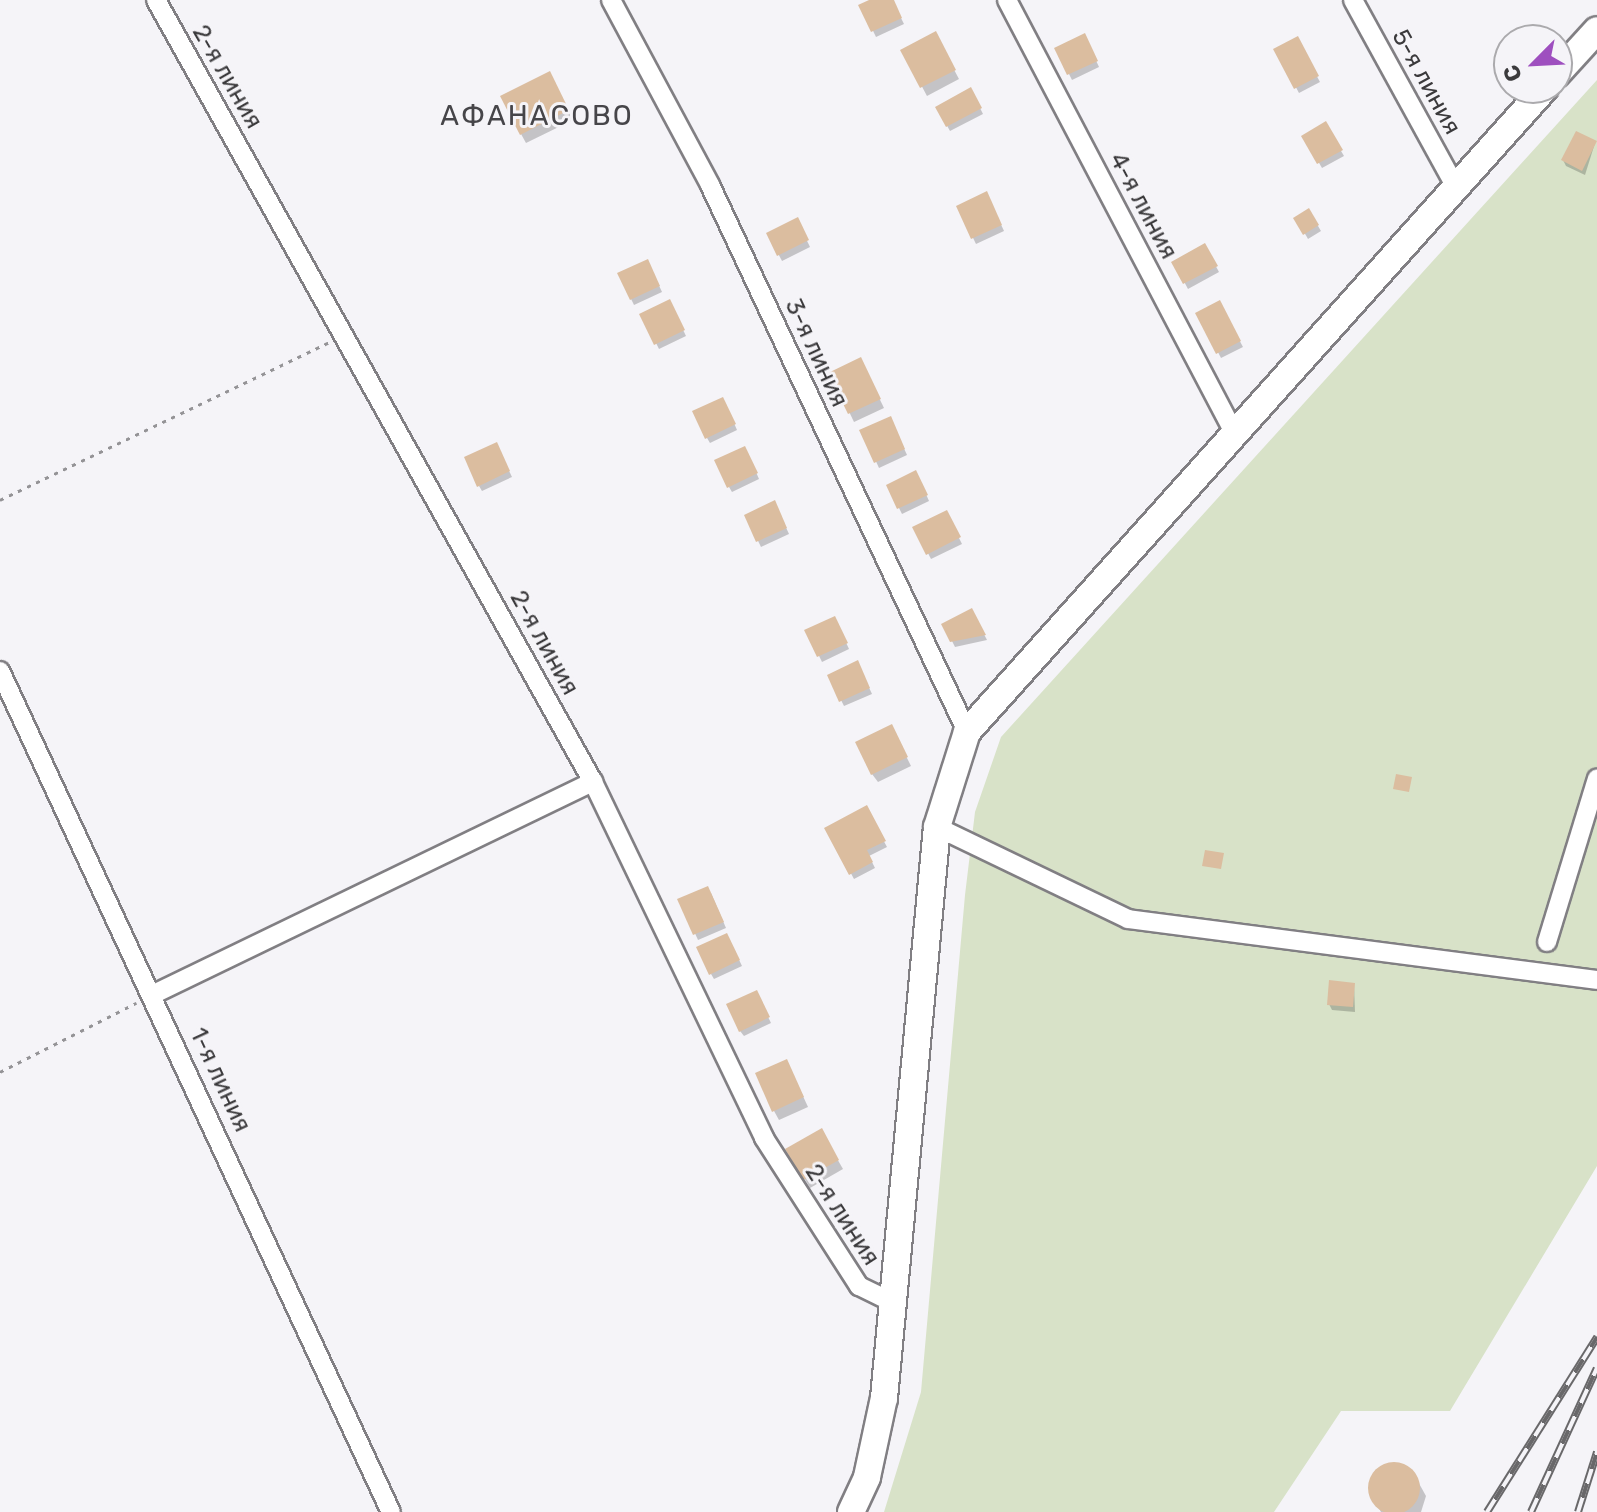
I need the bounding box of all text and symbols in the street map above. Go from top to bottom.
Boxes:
street label: 2-я линия [186,20,268,134]
street label: 5-я линия [1385,24,1467,140]
north arrow [1493,24,1573,104]
text: С [1497,61,1528,86]
district label: АФАНАСОВО [440,99,634,133]
street label: 4-я линия [1103,148,1183,264]
street label: 3-я линия [778,294,854,412]
street label: 2-я линия [504,586,584,700]
street label: 1-я линия [183,1023,257,1137]
street label: 2-я линия [799,1159,885,1271]

